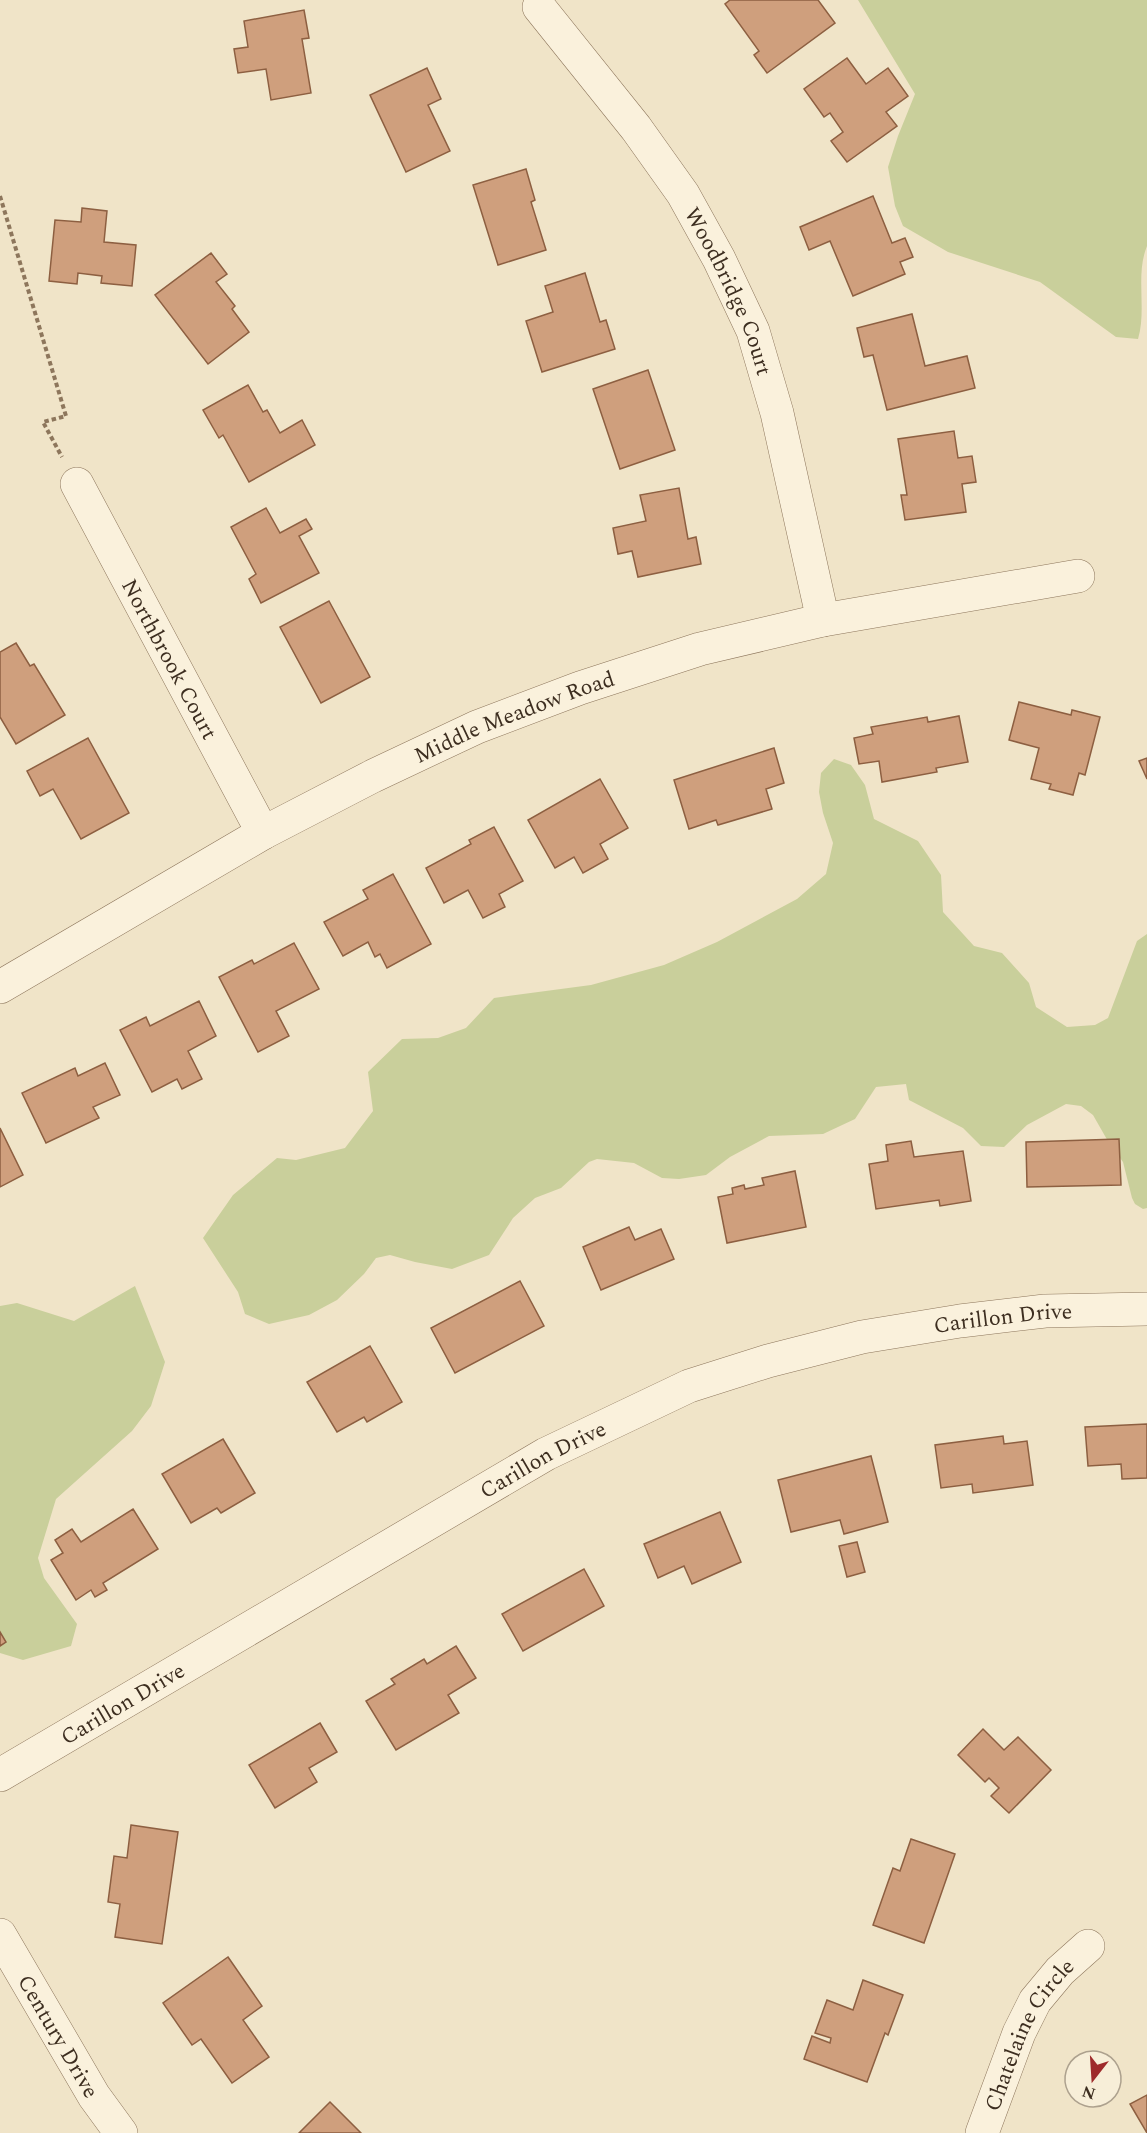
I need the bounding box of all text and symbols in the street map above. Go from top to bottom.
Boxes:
street label: Woodbridge Court [675,201,780,380]
street label: Northbrook Court [112,573,225,746]
street label: Middle Meadow Road [409,663,619,772]
street label: Carillon Drive [931,1295,1073,1343]
street label: Carillon Drive [474,1413,612,1508]
street label: Carillon Drive [55,1655,192,1754]
street label: Chatelaine Circle [977,1951,1082,2116]
street label: Century Drive [9,1969,107,2105]
north arrow [1063,2049,1123,2109]
text: N [1079,2079,1099,2106]

